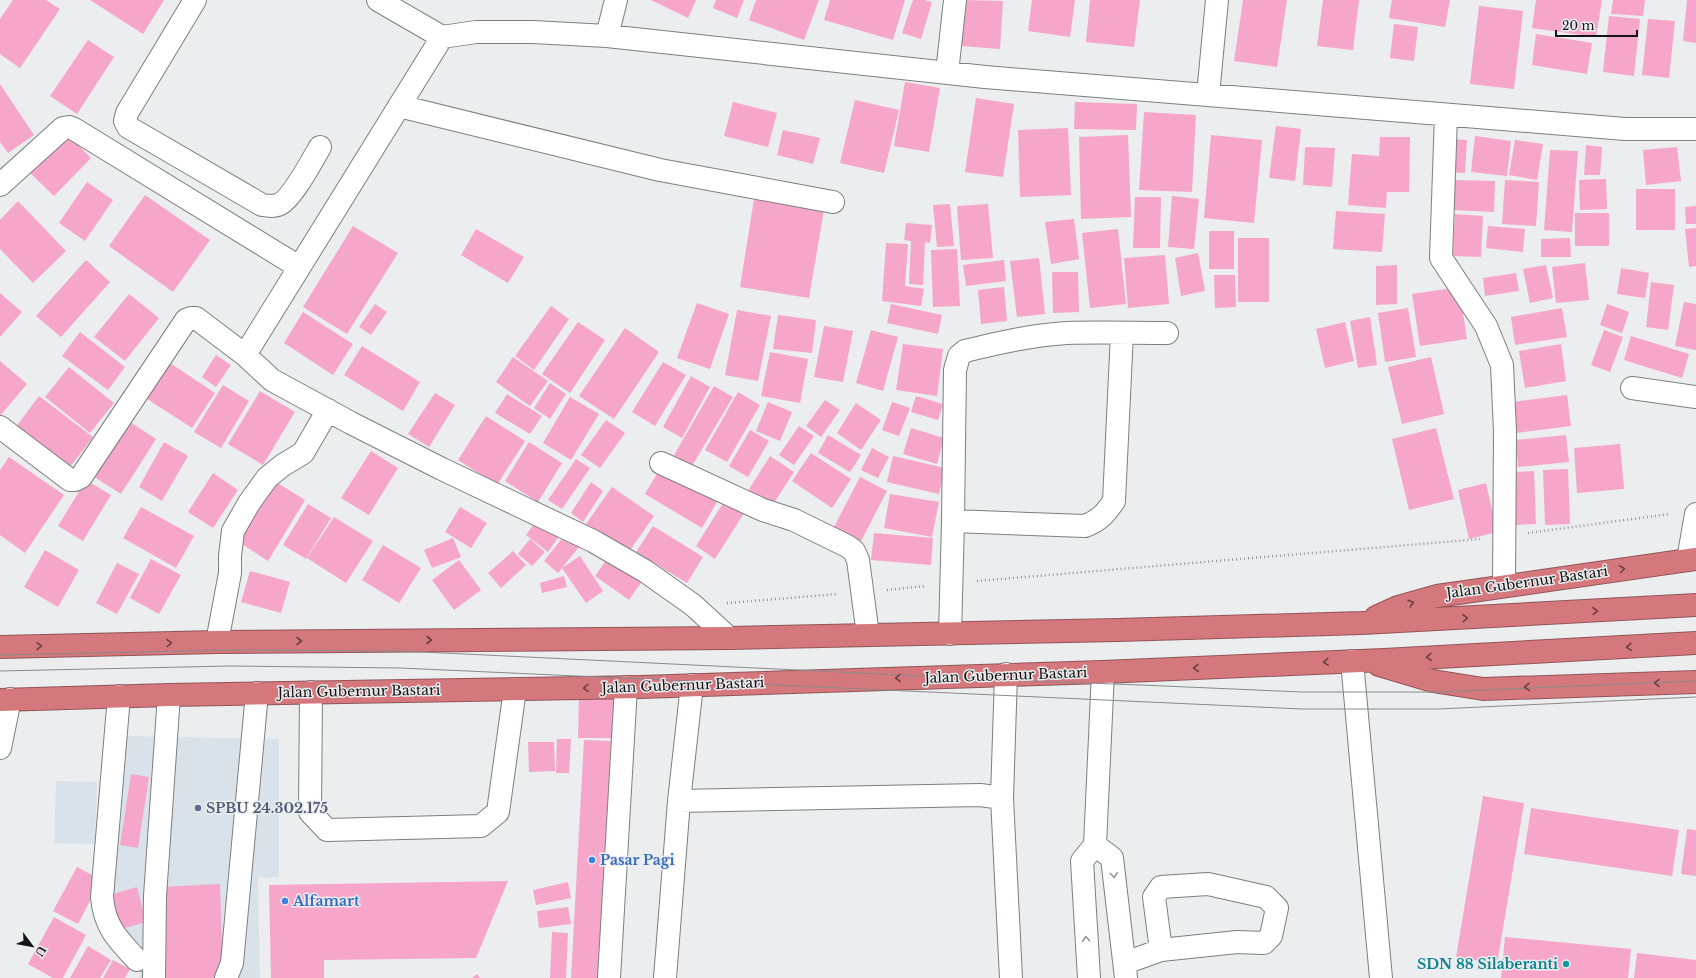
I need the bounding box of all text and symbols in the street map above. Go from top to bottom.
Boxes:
scale bar [1556,12,1637,38]
text: 20 m [1562,18,1594,33]
street label: Jalan Gubernur Bastari [1443,562,1609,603]
one-way arrow [1619,565,1625,574]
one-way arrow [1407,599,1414,608]
one-way arrow [1592,607,1598,615]
one-way arrow [1462,613,1468,622]
one-way arrow [426,636,432,644]
one-way arrow [296,637,302,645]
one-way arrow [166,639,172,647]
one-way arrow [36,642,42,650]
one-way arrow [1626,642,1632,651]
one-way arrow [1426,653,1432,661]
one-way arrow [1323,658,1329,666]
street label: Jalan Gubernur Bastari [922,663,1088,687]
one-way arrow [1193,664,1199,672]
street label: Jalan Gubernur Bastari [599,673,765,697]
one-way arrow [895,674,901,682]
one-way arrow [1654,679,1660,687]
street label: Jalan Gubernur Bastari [275,681,441,701]
one-way arrow [583,683,589,692]
one-way arrow [1524,683,1530,691]
place label: SPBU 24.302.175 [206,799,328,817]
marker: SPBU 24.302.175 [193,803,203,813]
place label: Pasar Pagi [600,851,674,869]
marker: Pasar Pagi [587,855,597,865]
one-way arrow [1110,871,1119,878]
place label: Alfamart [292,892,360,910]
marker: Alfamart [280,896,290,906]
north arrow [12,926,52,966]
one-way arrow [1082,936,1091,942]
text: U [32,943,49,959]
place label: SDN 88 Silaberanti [1417,955,1558,973]
marker: SDN 88 Silaberanti [1561,959,1571,969]

